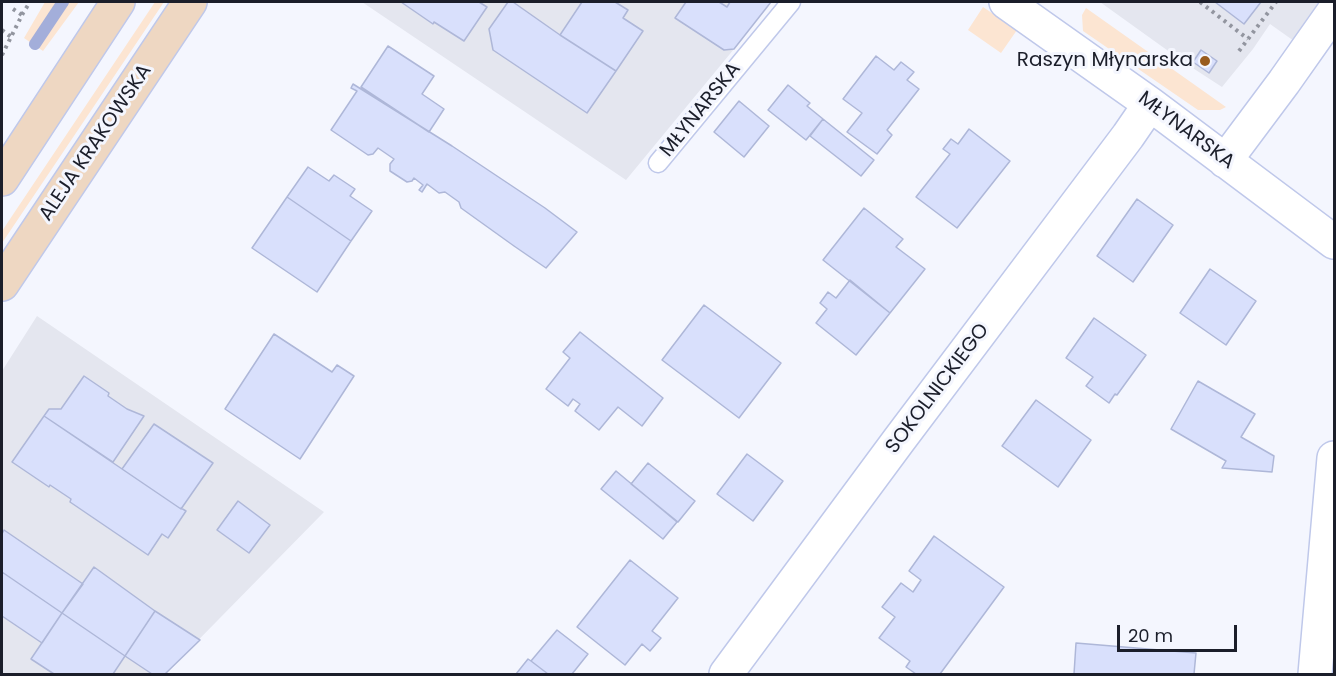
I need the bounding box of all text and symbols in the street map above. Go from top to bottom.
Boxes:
place label: Raszyn Młynarska [1017,49,1193,73]
marker: Raszyn Młynarska [1198,54,1212,68]
street label: MŁYNARSKA [656,58,746,162]
street label: ALEJA KRAKOWSKA [35,60,157,226]
street label: MŁYNARSKA [1133,87,1239,175]
street label: SOKOLNICKIEGO [881,319,995,459]
scale bar [1120,613,1240,651]
text: 20 m [1128,623,1173,648]

